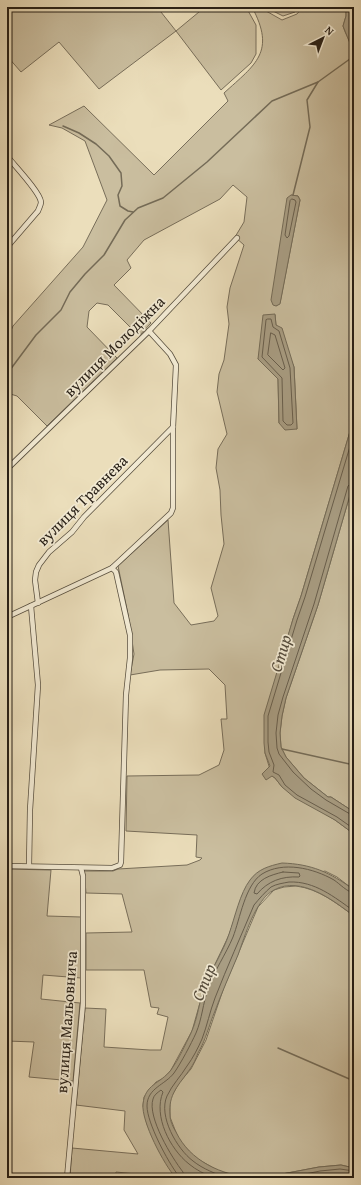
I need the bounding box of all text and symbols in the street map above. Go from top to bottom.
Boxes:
north arrow [303,18,343,58]
text: N [322,22,338,39]
street label: вулиця Молодіжна [58,290,170,402]
street label: вулиця Травнева [31,449,133,551]
water label: Стир [263,631,297,675]
street label: вулиця Мальовнича [49,950,83,1094]
water label: Стир [184,960,222,1004]

